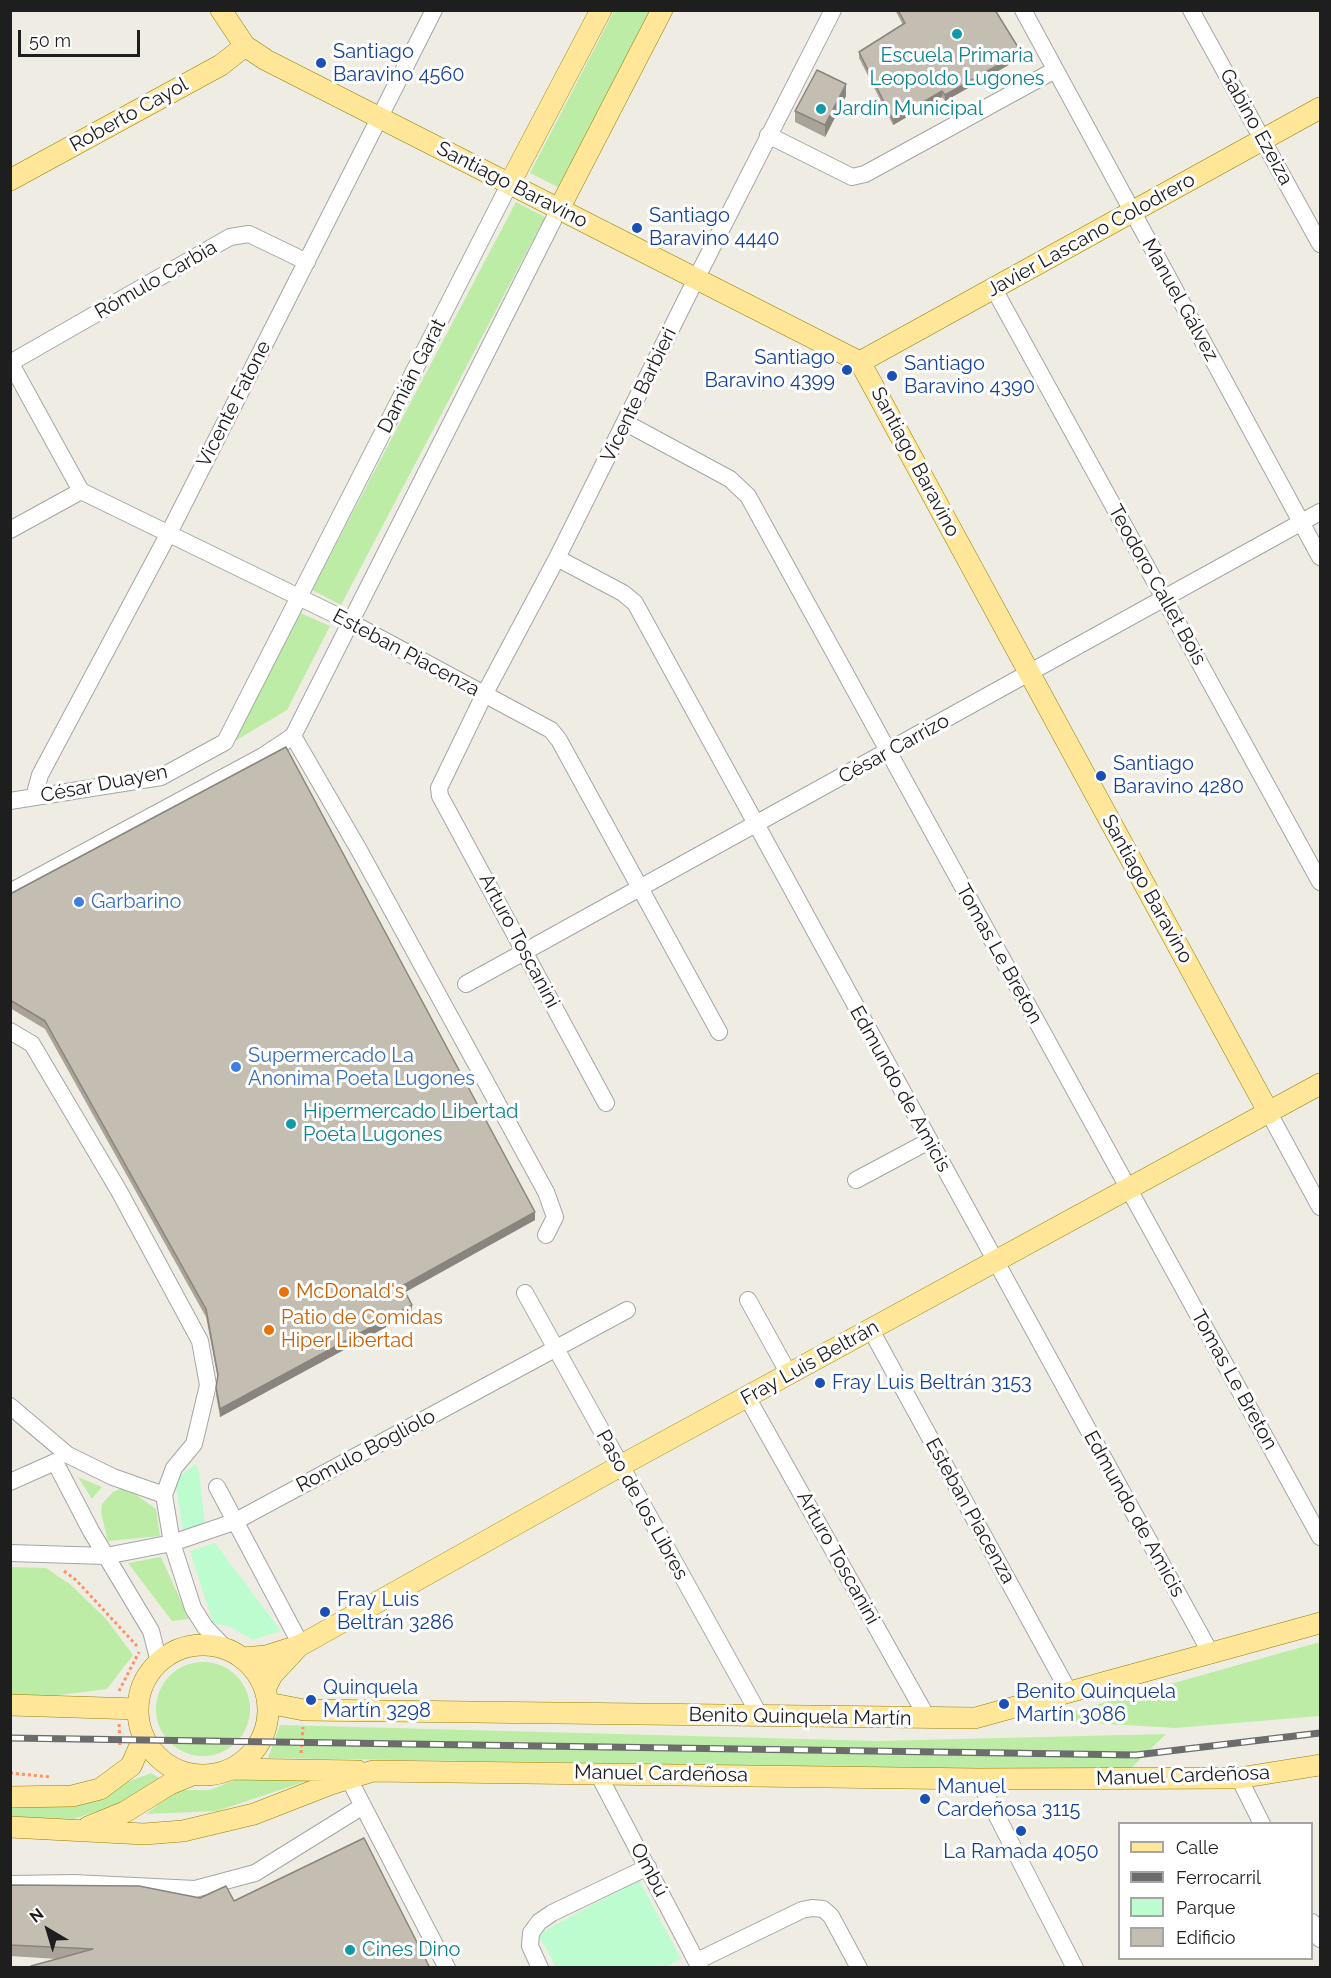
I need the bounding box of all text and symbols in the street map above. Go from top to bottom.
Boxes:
scale bar [21,18,142,56]
marker: Escuela Primaria Leopoldo Lugones [950,27,964,41]
text: 50 m [29,30,71,51]
place label: Santiago Baravino 4560 [333,40,465,87]
place label: Escuela Primaria Leopoldo Lugones [869,44,1045,91]
marker: Santiago Baravino 4560 [314,56,328,70]
street label: Gabino Ezeiza [1214,65,1298,189]
street label: Roberto Cayol [66,73,192,157]
place label: Jardín Municipal [833,97,983,121]
marker: Jardín Municipal [814,102,828,116]
street label: Santiago Baravino [432,137,592,233]
street label: Javier Lascano Colodrero [983,168,1199,302]
place label: Santiago Baravino 4440 [649,204,779,251]
marker: Santiago Baravino 4440 [630,221,644,235]
street label: Rómulo Carbia [91,235,221,325]
street label: Manuel Gálvez [1136,235,1224,365]
street label: Damián Garat [373,315,451,437]
street label: Vicente Barbieri [596,324,682,466]
street label: Vicente Fatone [192,337,276,471]
place label: Santiago Baravino 4399 [705,346,835,393]
place label: Santiago Baravino 4390 [904,352,1035,399]
marker: Santiago Baravino 4399 [840,363,854,377]
marker: Santiago Baravino 4390 [885,369,899,383]
street label: Santiago Baravino [865,383,965,541]
street label: Teodoro Callet Bois [1103,501,1211,669]
street label: Esteban Piacenza [328,604,484,702]
street label: César Carrizo [835,709,953,789]
place label: Santiago Baravino 4280 [1113,752,1244,799]
street label: César Duayen [39,760,169,808]
marker: Santiago Baravino 4280 [1094,769,1108,783]
street label: Santiago Baravino [1096,810,1198,968]
street label: Arturo Toscanini [474,870,564,1012]
street label: Tomas Le Breton [951,880,1047,1028]
place label: Garbarino [91,890,181,914]
marker: Garbarino [72,895,86,909]
street label: Edmundo de Amicis [844,1002,956,1176]
place label: Supermercado La Anonima Poeta Lugones [248,1044,475,1091]
marker: Supermercado La Anonima Poeta Lugones [229,1060,243,1074]
place label: Hipermercado Libertad Poeta Lugones [303,1100,519,1147]
marker: Hipermercado Libertad Poeta Lugones [284,1117,298,1131]
place label: McDonald's [296,1280,404,1304]
marker: McDonald's [277,1285,291,1299]
place label: Patio de Comidas Hiper Libertad [281,1306,443,1353]
street label: Tomas Le Breton [1186,1306,1282,1454]
street label: Fray Luis Beltrán [737,1315,883,1411]
marker: Patio de Comidas Hiper Libertad [262,1323,276,1337]
place label: Fray Luis Beltrán 3153 [832,1371,1032,1395]
marker: Fray Luis Beltrán 3153 [813,1376,827,1390]
street label: Romulo Bogliolo [292,1404,440,1498]
street label: Paso de los Libres [591,1426,693,1584]
street label: Edmundo de Amicis [1078,1427,1190,1601]
street label: Esteban Piacenza [920,1434,1020,1588]
street label: Arturo Toscanini [792,1487,884,1629]
place label: Fray Luis Beltrán 3286 [337,1588,454,1635]
marker: Fray Luis Beltrán 3286 [318,1605,332,1619]
place label: Quinquela Martín 3298 [323,1676,431,1723]
place label: Benito Quinquela Martín 3086 [1016,1680,1176,1727]
marker: Quinquela Martín 3298 [304,1693,318,1707]
marker: Benito Quinquela Martín 3086 [997,1697,1011,1711]
street label: Benito Quinquela Martín [688,1703,912,1731]
street label: Manuel Cardeñosa [574,1760,748,1788]
street label: Manuel Cardeñosa [1096,1761,1270,1791]
place label: Manuel Cardeñosa 3115 [937,1775,1080,1822]
marker: Manuel Cardeñosa 3115 [918,1792,932,1806]
legend [1118,1822,1313,1960]
marker: La Ramada 4050 [1014,1824,1028,1838]
text: Calle [1176,1837,1219,1858]
street label: Ombú [625,1839,673,1901]
place label: La Ramada 4050 [943,1840,1099,1864]
text: Ferrocarril [1176,1867,1261,1888]
text: Parque [1176,1897,1235,1918]
north arrow [18,1900,78,1960]
text: N [26,1904,47,1927]
text: Edificio [1176,1927,1235,1948]
place label: Cines Dino [362,1938,460,1962]
marker: Cines Dino [343,1943,357,1957]

